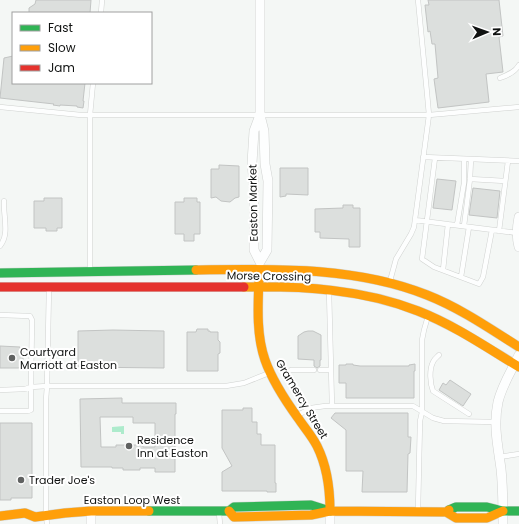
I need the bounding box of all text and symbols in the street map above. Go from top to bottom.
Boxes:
legend [12,12,152,84]
north arrow [467,12,507,52]
text: Fast [48,19,73,36]
text: N [489,27,505,36]
text: Slow [48,39,76,56]
text: Jam [48,59,75,76]
street label: Easton Market [244,164,262,242]
street label: Morse Crossing [227,267,311,285]
place label: Courtyard Marriott at Easton [20,344,117,373]
marker: Courtyard Marriott at Easton [7,353,17,363]
street label: Gramercy Street [272,356,332,442]
place label: Residence Inn at Easton [137,432,208,461]
marker: Residence Inn at Easton [124,441,134,451]
place label: Trader Joe's [29,472,95,488]
marker: Trader Joe's [16,475,26,485]
street label: Easton Loop West [84,492,180,508]

